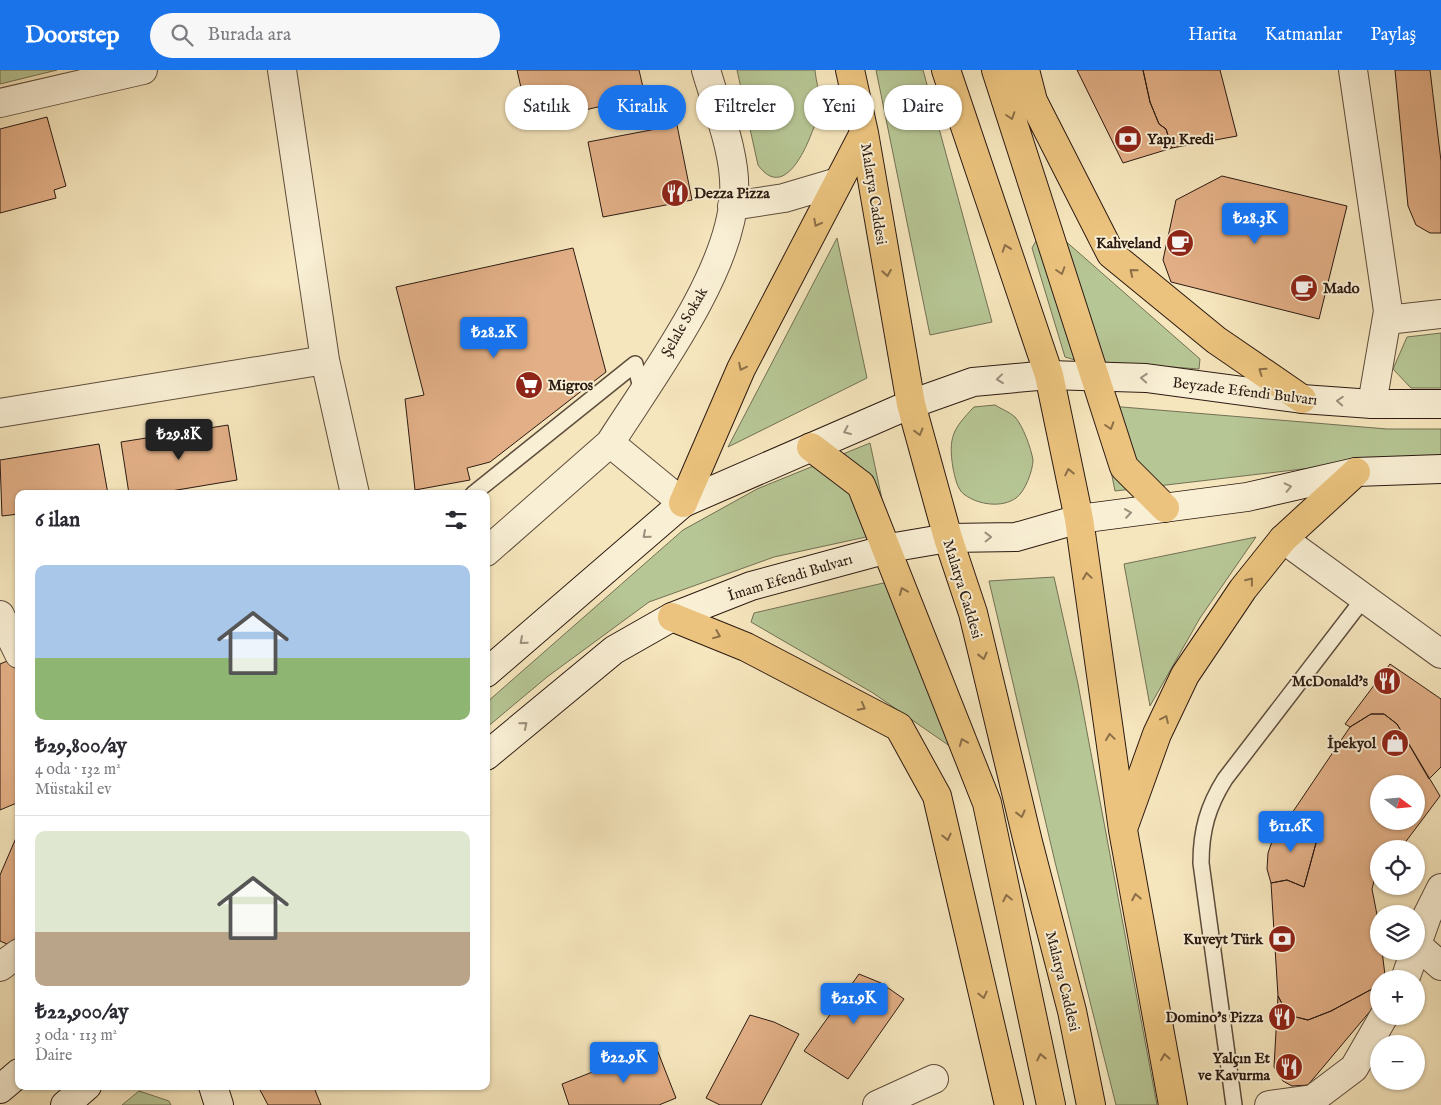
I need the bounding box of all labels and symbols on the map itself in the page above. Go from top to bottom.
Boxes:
one-way arrow [1005,112,1015,120]
bank icon: Yapı Kredi [1113,124,1143,154]
place label: Yapı Kredi [1147,130,1214,149]
street label: Malatya Caddesi [856,142,891,246]
restaurant icon: Dezza Pizza [660,178,690,208]
place label: Dezza Pizza [694,184,770,203]
pin: ₺28.3K [1214,202,1296,245]
one-way arrow [813,217,823,226]
cafe icon: Kahveland [1165,228,1195,258]
place label: Kahveland [1096,234,1162,253]
one-way arrow [1002,245,1012,253]
one-way arrow [1055,266,1065,275]
one-way arrow [882,268,892,277]
one-way arrow [1130,270,1139,278]
cafe icon: Mado [1289,273,1319,303]
place label: Mado [1323,279,1360,298]
street label: Şelale Sokak [657,283,713,361]
pin: ₺28.2K [453,316,535,359]
one-way arrow [738,362,748,371]
one-way arrow [1258,368,1268,377]
supermarket icon: Migros [514,370,544,400]
one-way arrow [1139,373,1147,384]
street label: Beyzade Efendi Bulvarı [1171,373,1319,410]
one-way arrow [996,374,1004,385]
place label: Migros [548,376,594,395]
one-way arrow [1336,396,1344,407]
pin: ₺29.8K [138,418,220,461]
one-way arrow [1105,421,1115,429]
one-way arrow [843,425,852,436]
one-way arrow [913,428,924,437]
one-way arrow [1064,467,1075,476]
one-way arrow [1283,482,1292,493]
one-way arrow [1124,508,1132,519]
one-way arrow [643,529,652,538]
one-way arrow [985,532,993,542]
street label: Malatya Caddesi [938,537,987,641]
street label: İmam Efendi Bulvarı [725,549,855,606]
one-way arrow [1082,571,1093,579]
one-way arrow [1244,578,1252,587]
one-way arrow [899,587,910,596]
one-way arrow [712,629,721,640]
one-way arrow [520,635,529,644]
one-way arrow [977,651,988,660]
restaurant icon: McDonald's [1372,666,1402,696]
place label: McDonald's [1292,672,1369,691]
one-way arrow [857,701,866,711]
one-way arrow [1158,715,1169,724]
one-way arrow [518,723,527,731]
shop icon: İpekyol [1380,728,1410,758]
one-way arrow [1105,732,1116,740]
place label: İpekyol [1327,734,1377,753]
one-way arrow [959,739,969,747]
north arrow [1370,775,1425,830]
one-way arrow [1015,809,1026,818]
pin: ₺11.6K [1250,810,1332,853]
one-way arrow [941,832,952,841]
one-way arrow [1131,893,1142,901]
one-way arrow [1003,894,1013,903]
bank icon: Kuveyt Türk [1267,924,1297,954]
street label: Malatya Caddesi [1041,929,1084,1033]
place label: Kuveyt Türk [1183,930,1264,949]
pin: ₺21.9K [813,982,895,1025]
one-way arrow [977,991,988,1000]
restaurant icon: Domino's Pizza [1267,1002,1297,1032]
place label: Domino's Pizza [1166,1008,1264,1027]
pin: ₺22.9K [583,1042,665,1084]
place label: Yalçın Et ve Kavurma [1197,1049,1271,1085]
restaurant icon: Yalçın Et ve Kavurma [1274,1052,1304,1082]
one-way arrow [1036,1053,1046,1062]
one-way arrow [1161,1053,1171,1061]

